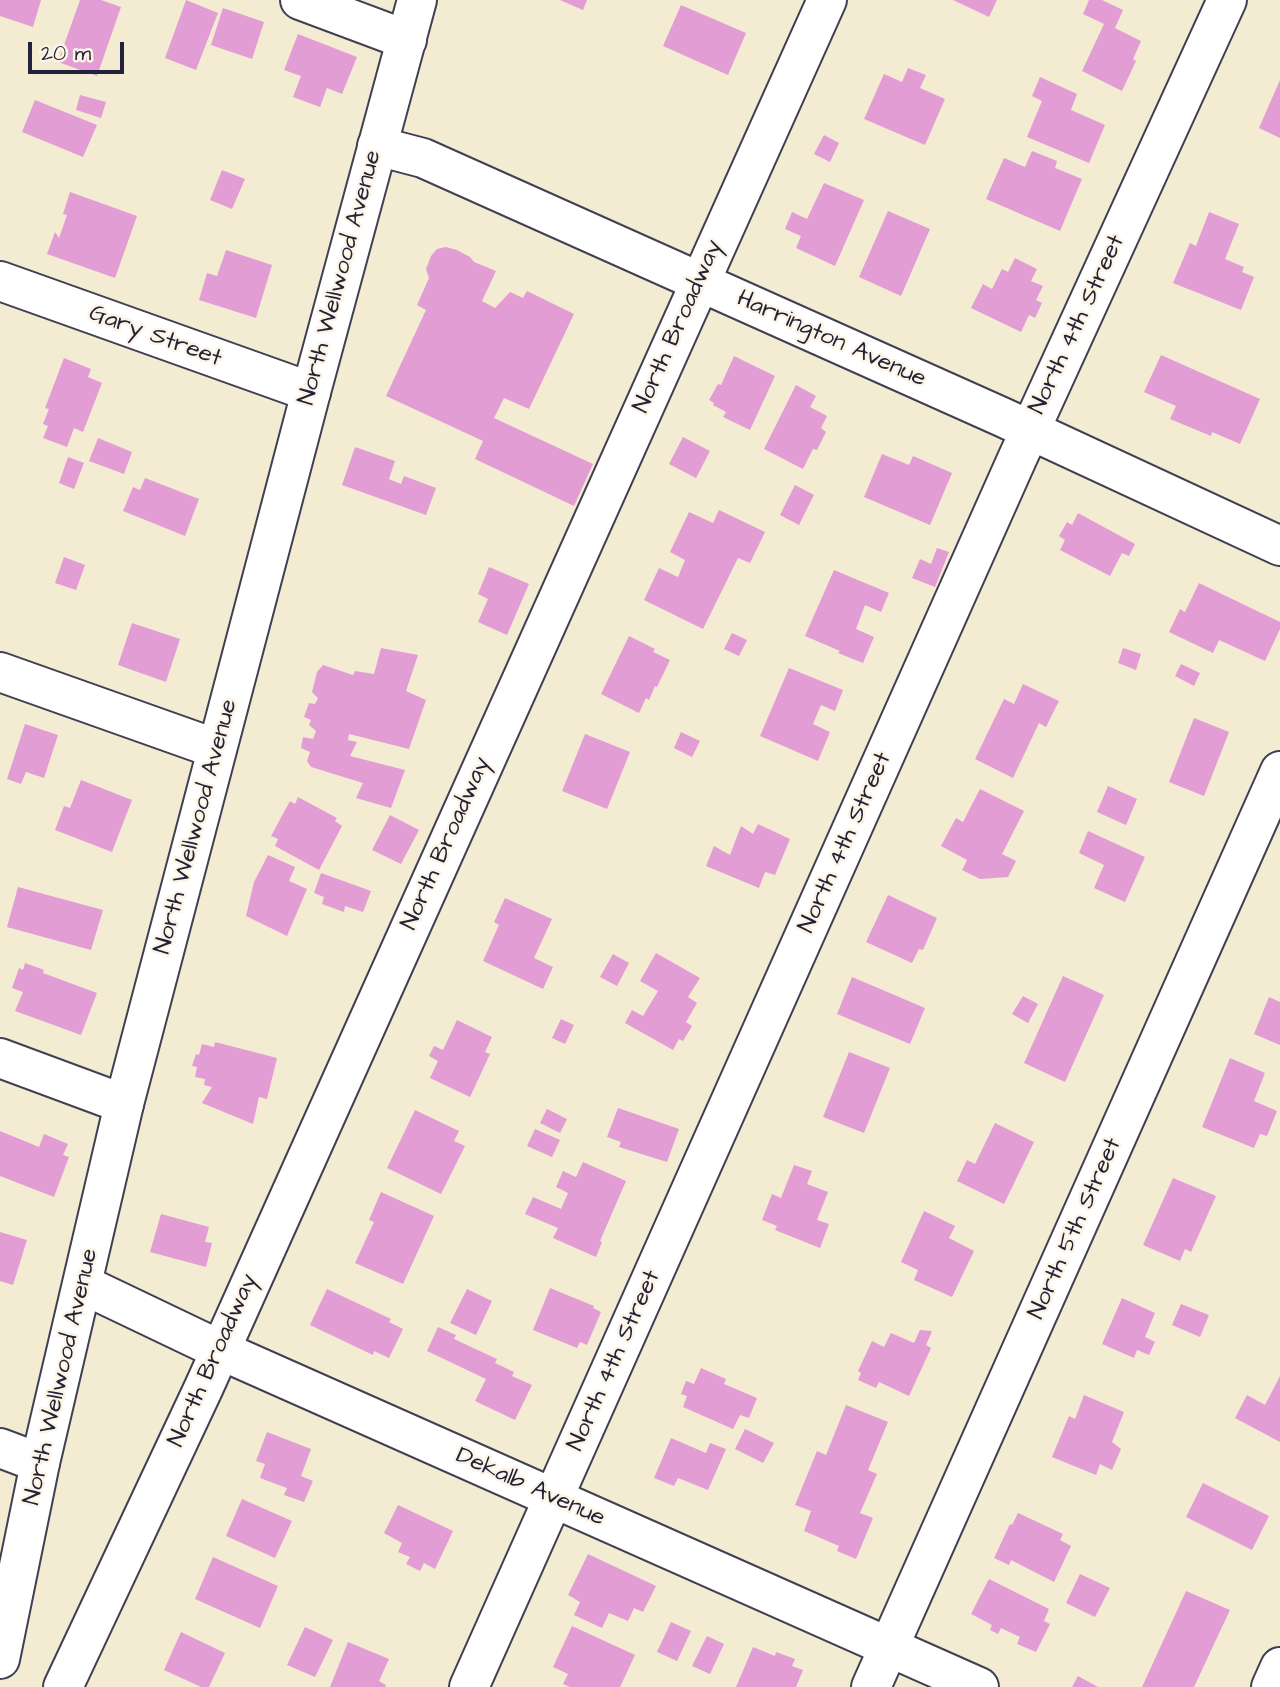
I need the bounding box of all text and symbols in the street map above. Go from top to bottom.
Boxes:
scale bar [32,28,128,72]
text: 20 m [41,39,91,68]
street label: North Wellwood Avenue [293,148,389,408]
street label: North 4th Street [1024,231,1132,419]
street label: North Broadway [628,236,730,418]
street label: Harrington Avenue [732,285,930,395]
street label: Gary Street [85,300,225,374]
street label: North Wellwood Avenue [149,697,245,957]
street label: North 4th Street [793,748,899,938]
street label: North Broadway [396,753,498,935]
street label: North 5th Street [1023,1134,1129,1324]
street label: North Wellwood Avenue [18,1246,106,1508]
street label: North 4th Street [562,1266,668,1456]
street label: North Broadway [163,1270,265,1452]
street label: Dekalb Avenue [451,1442,609,1534]

